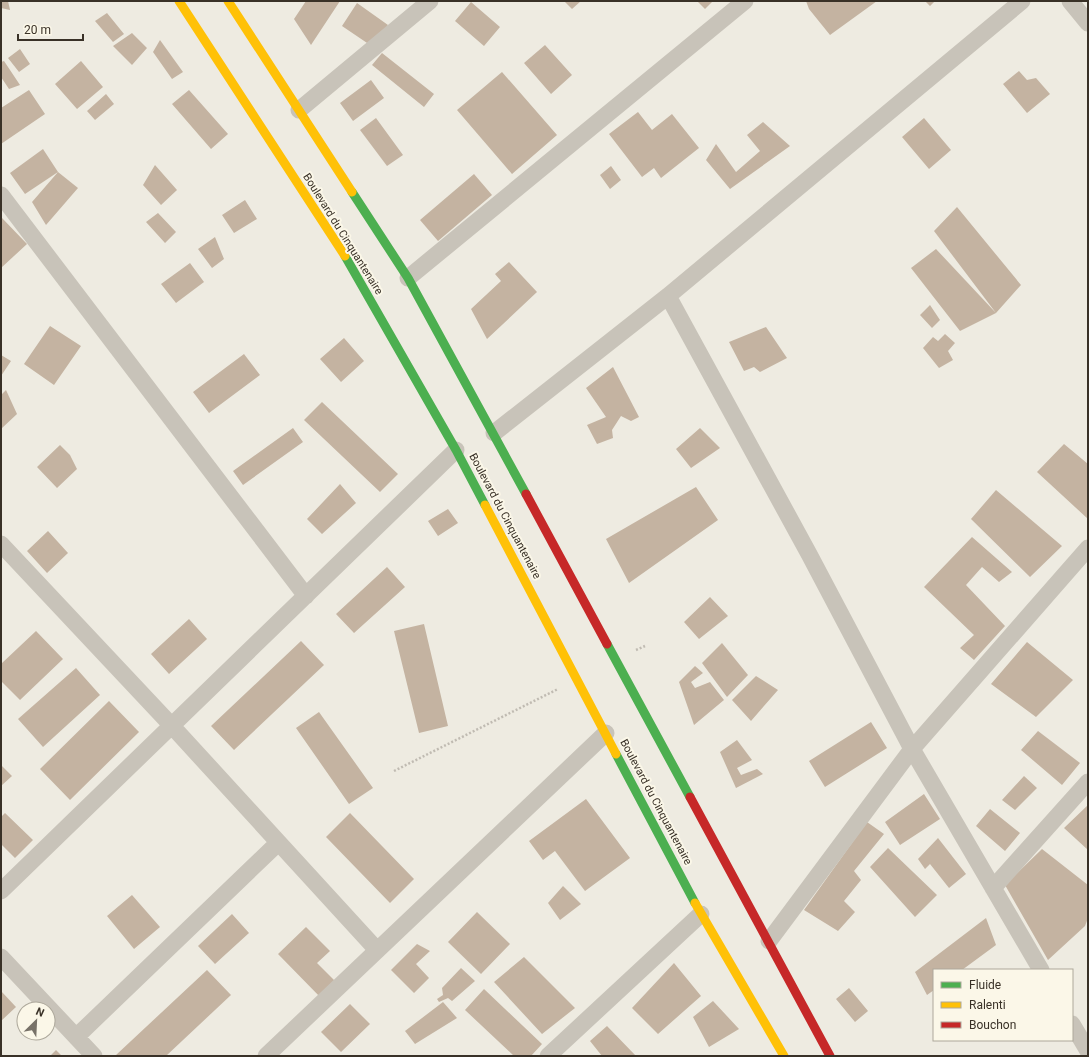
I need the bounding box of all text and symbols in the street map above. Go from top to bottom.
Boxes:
scale bar [18,16,83,42]
text: 20 m [24,23,51,37]
street label: Boulevard du Cinquantenaire [300,171,386,297]
street label: Boulevard du Cinquantenaire [466,451,544,581]
street label: Boulevard du Cinquantenaire [617,737,695,867]
legend [933,969,1073,1041]
text: Fluide [969,978,1001,992]
text: Ralenti [969,998,1006,1012]
north arrow [16,1001,56,1041]
text: N [34,1005,46,1020]
text: Bouchon [969,1018,1016,1032]

